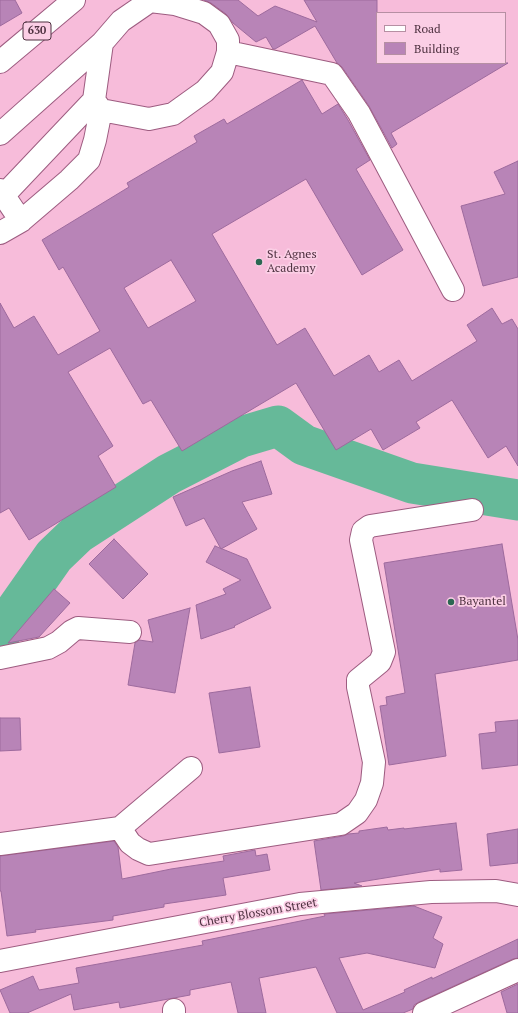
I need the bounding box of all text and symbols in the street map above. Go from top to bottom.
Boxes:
legend [376,12,506,64]
text: Road [414,21,441,36]
road number: 630 [23,22,51,40]
text: Building [414,41,459,56]
place label: St. Agnes Academy [267,248,317,276]
marker: St. Agnes Academy [254,257,264,267]
place label: Bayantel [459,595,506,609]
marker: Bayantel [446,597,456,607]
street label: Cherry Blossom Street [198,896,318,930]

